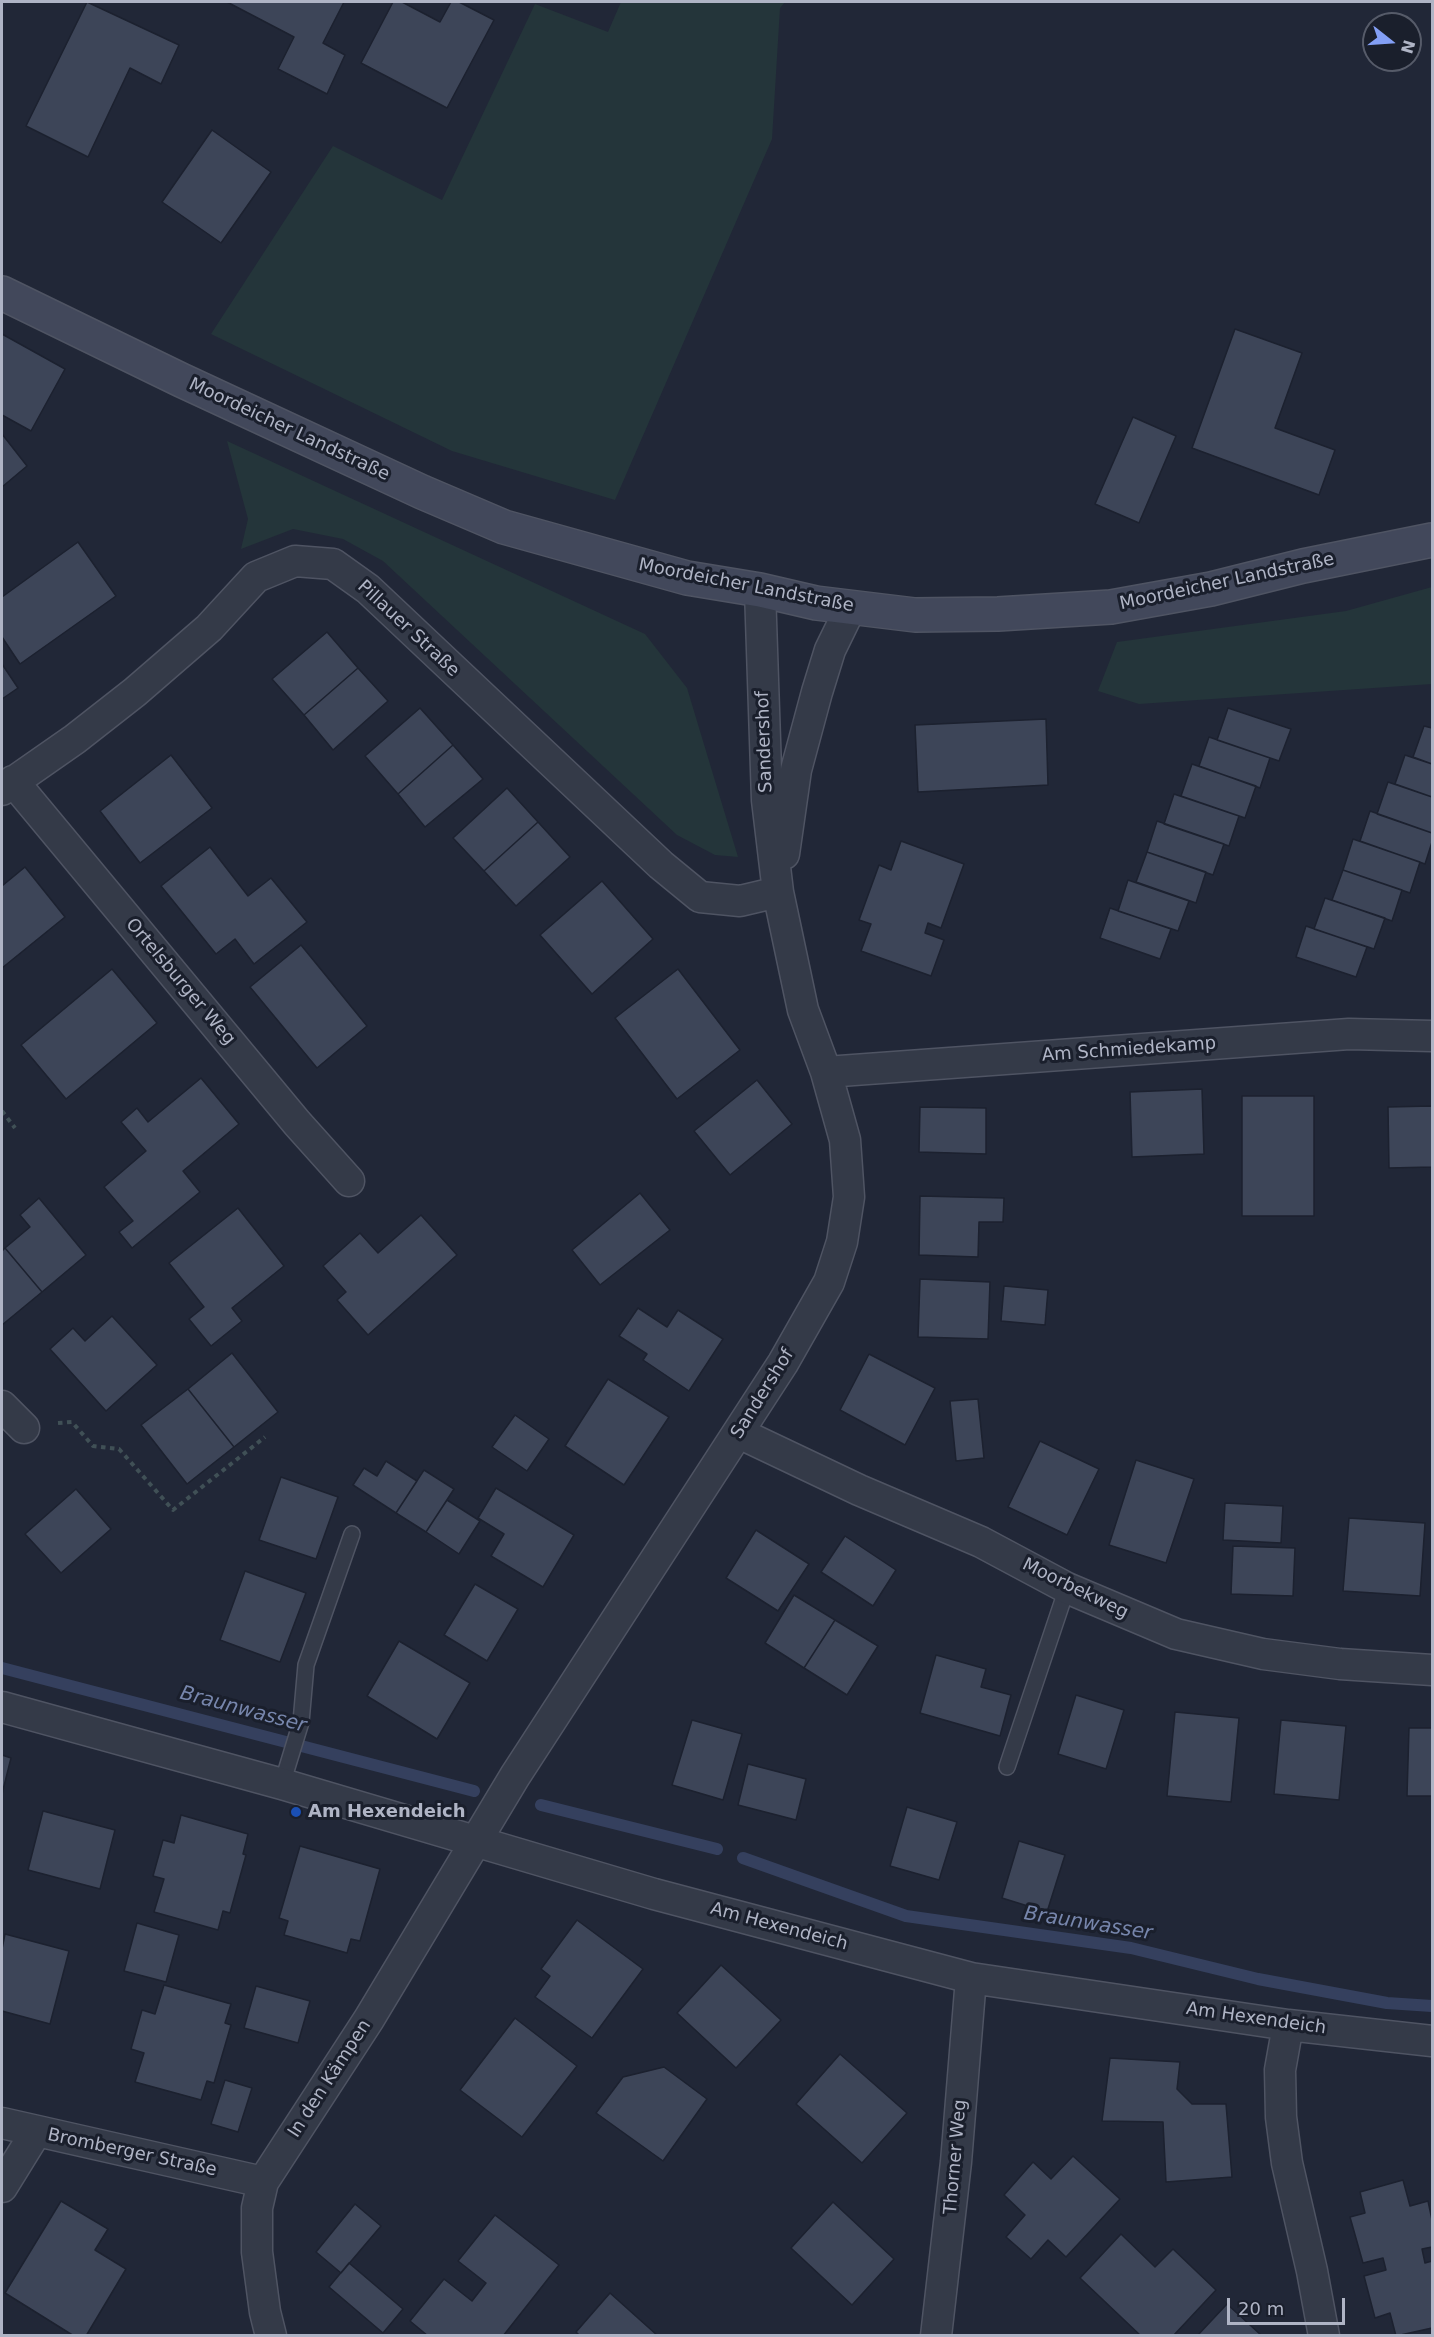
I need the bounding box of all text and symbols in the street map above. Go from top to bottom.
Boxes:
north arrow [1362,12,1422,72]
text: N [1397,38,1419,56]
street label: Moordeicher Landstraße [185,374,393,486]
street label: Moordeicher Landstraße [1118,549,1336,615]
street label: Moordeicher Landstraße [637,555,855,617]
street label: Pillauer Straße [353,576,463,682]
street label: Sandershof [752,691,778,793]
street label: Ortelsburger Weg [121,914,239,1050]
street label: Am Schmiedekamp [1041,1033,1217,1067]
street label: Sandershof [727,1345,799,1443]
street label: Moorbekweg [1019,1554,1131,1624]
water label: Braunwasser [177,1682,309,1738]
place label: Am Hexendeich [308,1801,466,1823]
marker: Am Hexendeich [289,1805,303,1819]
street label: Am Hexendeich [708,1898,850,1956]
water label: Braunwasser [1022,1902,1154,1946]
street label: Am Hexendeich [1185,1998,1327,2040]
street label: In den Kämpen [284,2016,376,2142]
street label: Thorner Weg [940,2099,972,2215]
street label: Bromberger Straße [45,2125,219,2181]
scale bar [1230,2286,1348,2324]
text: 20 m [1238,2298,1284,2319]

